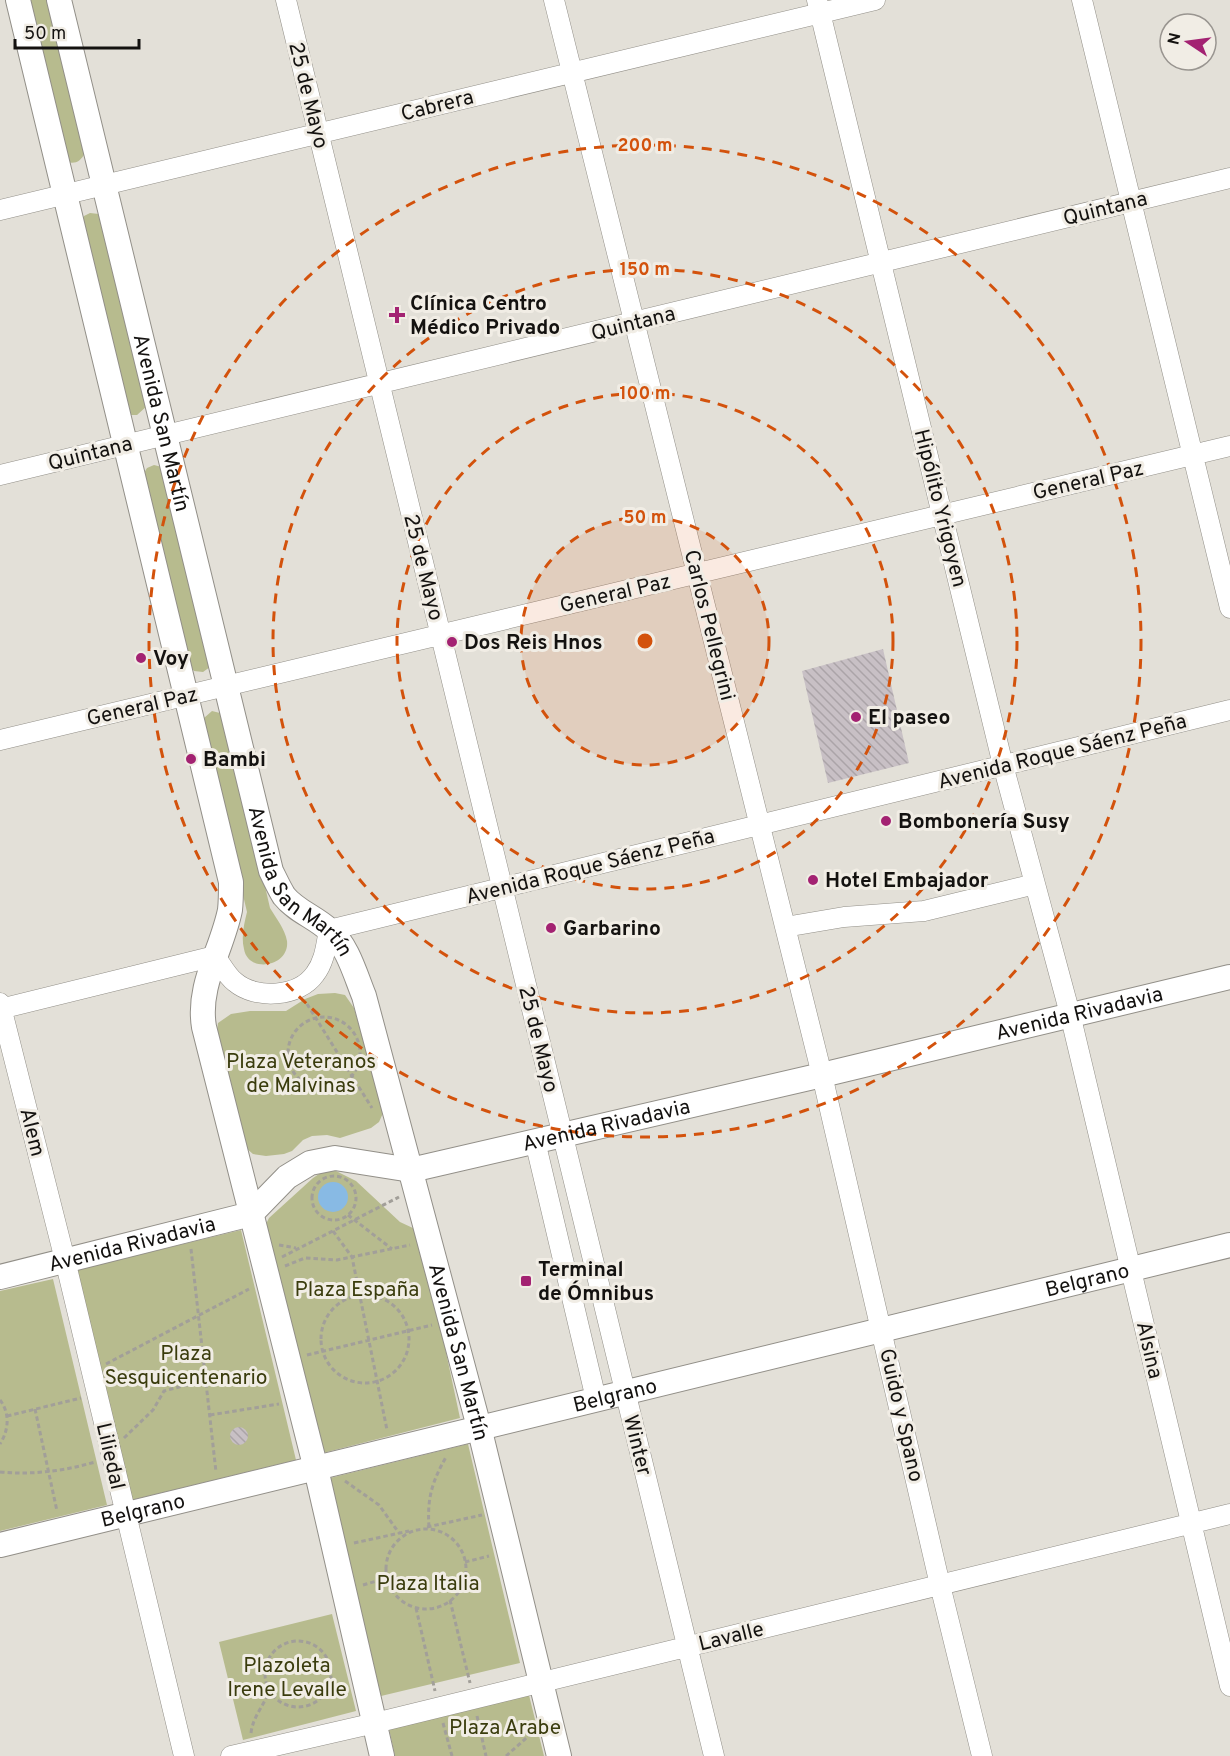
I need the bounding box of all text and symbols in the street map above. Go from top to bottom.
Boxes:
scale bar [15,12,140,50]
north arrow [1158,12,1218,72]
text: 50 m [24,23,66,46]
text: N [1164,31,1186,47]
street label: 25 de Mayo [281,39,334,151]
street label: Cabrera [398,84,477,129]
text: 200 m [617,135,673,158]
street label: Quintana [1060,186,1150,233]
text: 150 m [620,259,670,282]
place label: Clínica Centro Médico Privado [410,291,560,342]
street label: Quintana [588,301,678,348]
marker: Clínica Centro Médico Privado [388,306,406,324]
street label: Avenida San Martín [126,331,195,515]
text: 100 m [619,383,671,406]
street label: Hipólito Yrigoyen [907,426,972,590]
street label: Quintana [45,431,135,478]
street label: General Paz [1030,456,1147,507]
text: 50 m [623,507,667,530]
street label: 25 de Mayo [396,511,449,623]
street label: Carlos Pellegrini [677,547,740,704]
street label: General Paz [557,569,674,620]
place label: Dos Reis Hnos [464,630,603,657]
centre of rings [635,631,655,651]
marker: Dos Reis Hnos [445,635,459,649]
place label: Voy [153,646,189,673]
marker: Voy [134,651,148,665]
street label: General Paz [84,682,201,733]
place label: El paseo [868,705,951,732]
street label: Avenida Roque Sáenz Peña [935,708,1190,796]
marker: El paseo [849,710,863,724]
place label: Bambi [203,747,266,774]
marker: Bambi [184,752,198,766]
street label: Avenida San Martín [241,803,358,962]
place label: Bombonería Susy [898,809,1070,836]
marker: Bombonería Susy [879,814,893,828]
street label: Avenida Roque Sáenz Peña [463,823,718,911]
place label: Hotel Embajador [825,868,989,895]
marker: Hotel Embajador [806,873,820,887]
place label: Garbarino [563,916,661,943]
marker: Garbarino [544,921,558,935]
street label: Avenida Rivadavia [993,982,1166,1048]
street label: 25 de Mayo [511,983,564,1095]
park label: Plaza Veteranos de Malvinas [226,1049,376,1100]
street label: Avenida Rivadavia [520,1094,693,1159]
street label: Alem [13,1105,51,1159]
street label: Avenida Rivadavia [46,1211,219,1279]
place label: Terminal de Ómnibus [538,1257,654,1308]
street label: Belgrano [1043,1258,1132,1305]
street label: Avenida San Martín [421,1261,494,1444]
marker: Terminal de Ómnibus [519,1274,533,1288]
park label: Plaza España [295,1277,419,1304]
street label: Alsina [1129,1319,1168,1382]
park label: Plaza Sesquicentenario [104,1341,268,1392]
street label: Guido y Spano [872,1346,929,1485]
street label: Belgrano [570,1373,660,1420]
street label: Winter [616,1412,657,1479]
street label: Liliedal [89,1420,130,1492]
street label: Belgrano [98,1488,188,1535]
park label: Plaza Italia [377,1571,479,1598]
street label: Lavalle [696,1616,767,1659]
park label: Plazoleta Irene Levalle [227,1653,347,1704]
park label: Plaza Arabe [449,1715,561,1742]

